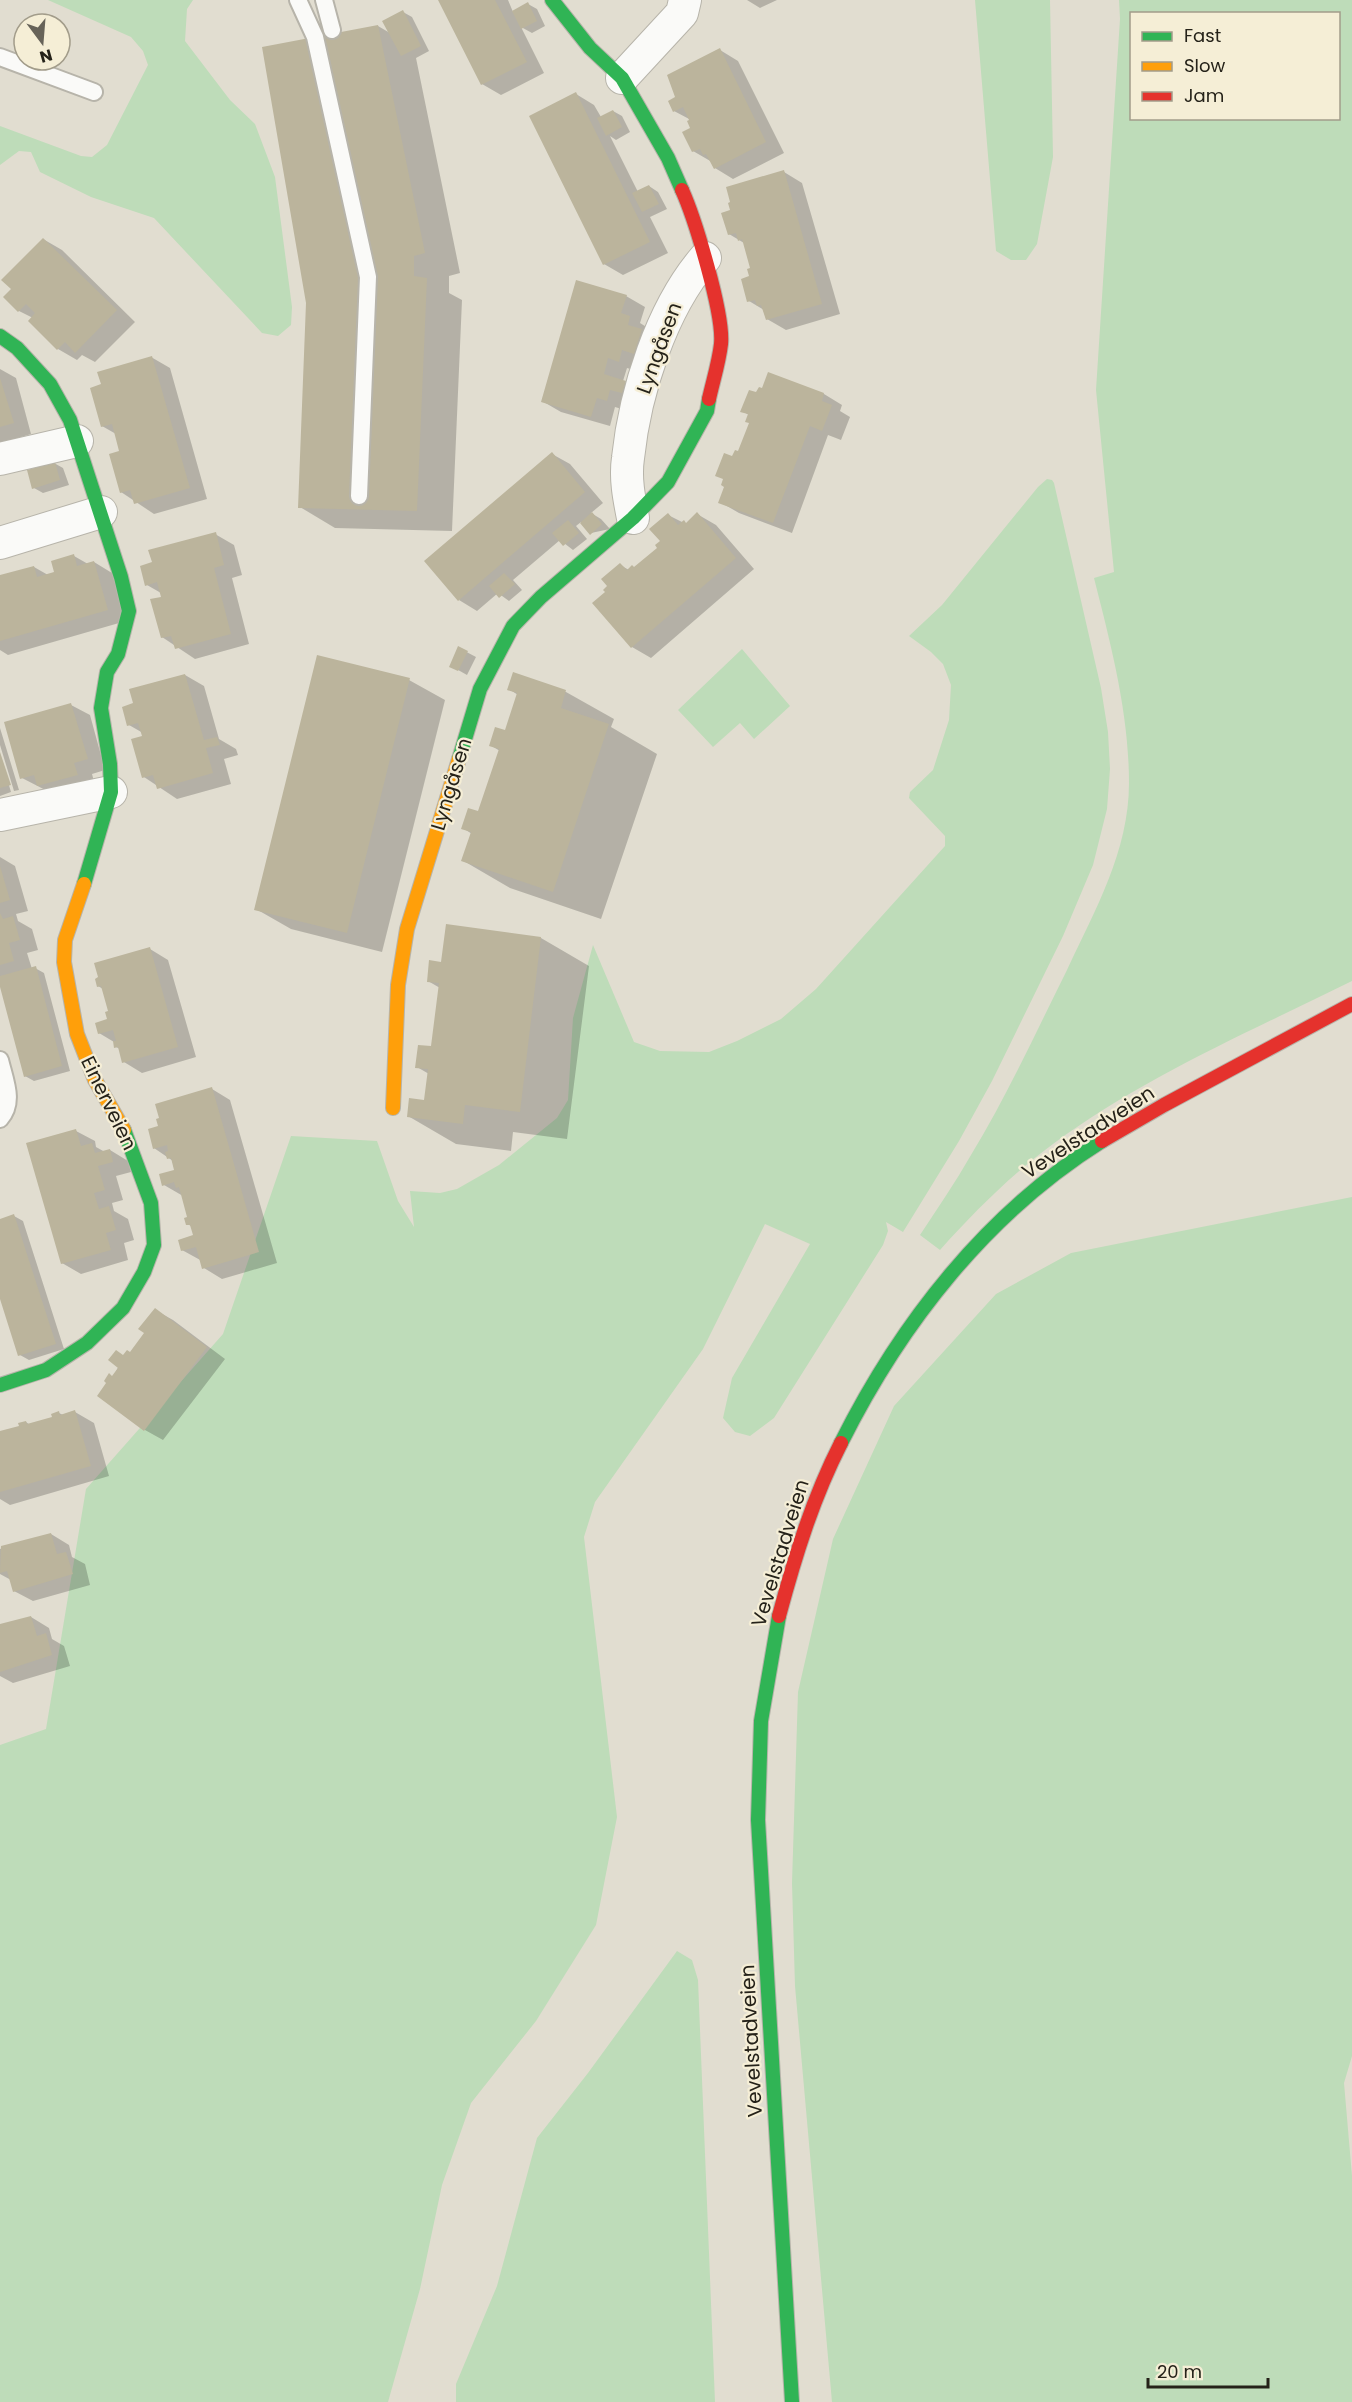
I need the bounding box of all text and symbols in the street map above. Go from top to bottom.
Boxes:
north arrow [12,12,72,72]
legend [1130,12,1340,120]
text: Fast [1184,23,1221,48]
text: N [37,43,55,69]
text: Slow [1184,53,1226,78]
text: Jam [1184,83,1224,108]
street label: Lyngåsen [630,298,688,398]
street label: Lyngåsen [424,734,478,834]
street label: Einerveien [74,1051,144,1155]
street label: Vevelstadveien [1016,1079,1160,1185]
street label: Vevelstadveien [744,1476,816,1630]
street label: Vevelstadveien [733,1964,769,2118]
scale bar [1148,2351,1268,2389]
text: 20 m [1157,2359,1202,2384]

